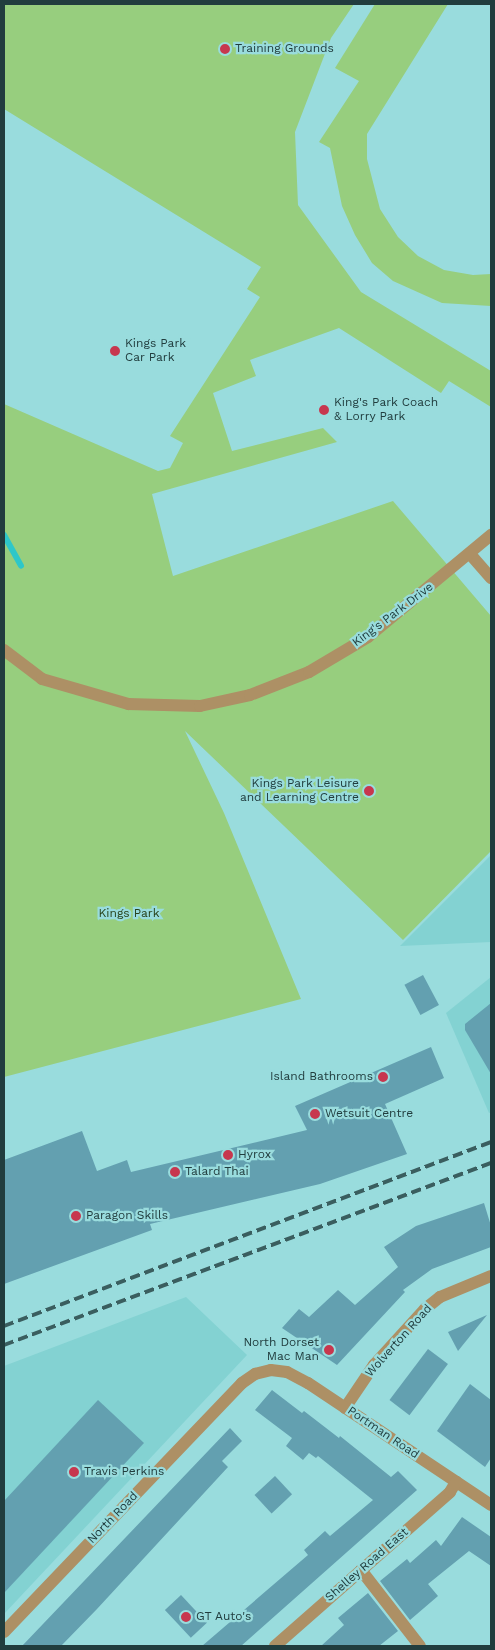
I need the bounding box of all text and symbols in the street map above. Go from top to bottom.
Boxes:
place label: Training Grounds [235,42,334,56]
marker: Training Grounds [219,43,231,55]
place label: Kings Park Car Park [125,337,186,365]
marker: Kings Park Car Park [109,345,121,357]
place label: King's Park Coach & Lorry Park [334,396,438,424]
marker: King's Park Coach & Lorry Park [318,404,330,416]
street label: King's Park Drive [350,580,436,650]
place label: Kings Park Leisure and Learning Centre [240,777,359,805]
marker: Kings Park Leisure and Learning Centre [363,785,375,797]
park label: Kings Park [98,907,160,921]
place label: Island Bathrooms [270,1070,373,1084]
marker: Island Bathrooms [377,1071,389,1083]
place label: Wetsuit Centre [325,1107,413,1121]
marker: Wetsuit Centre [309,1108,321,1120]
place label: Hyrox [238,1148,271,1162]
marker: Hyrox [222,1149,234,1161]
place label: Talard Thai [185,1165,249,1179]
marker: Talard Thai [169,1166,181,1178]
place label: Paragon Skills [86,1209,168,1223]
marker: Paragon Skills [70,1210,82,1222]
street label: Wolverton Road [363,1302,435,1380]
place label: North Dorset Mac Man [243,1336,319,1364]
marker: North Dorset Mac Man [323,1344,335,1356]
street label: Portman Road [345,1404,421,1462]
place label: Travis Perkins [84,1465,164,1479]
marker: Travis Perkins [68,1466,80,1478]
street label: North Road [85,1489,141,1547]
street label: Shelley Road East [322,1525,412,1605]
place label: GT Auto's [196,1610,252,1624]
marker: GT Auto's [180,1611,192,1623]

